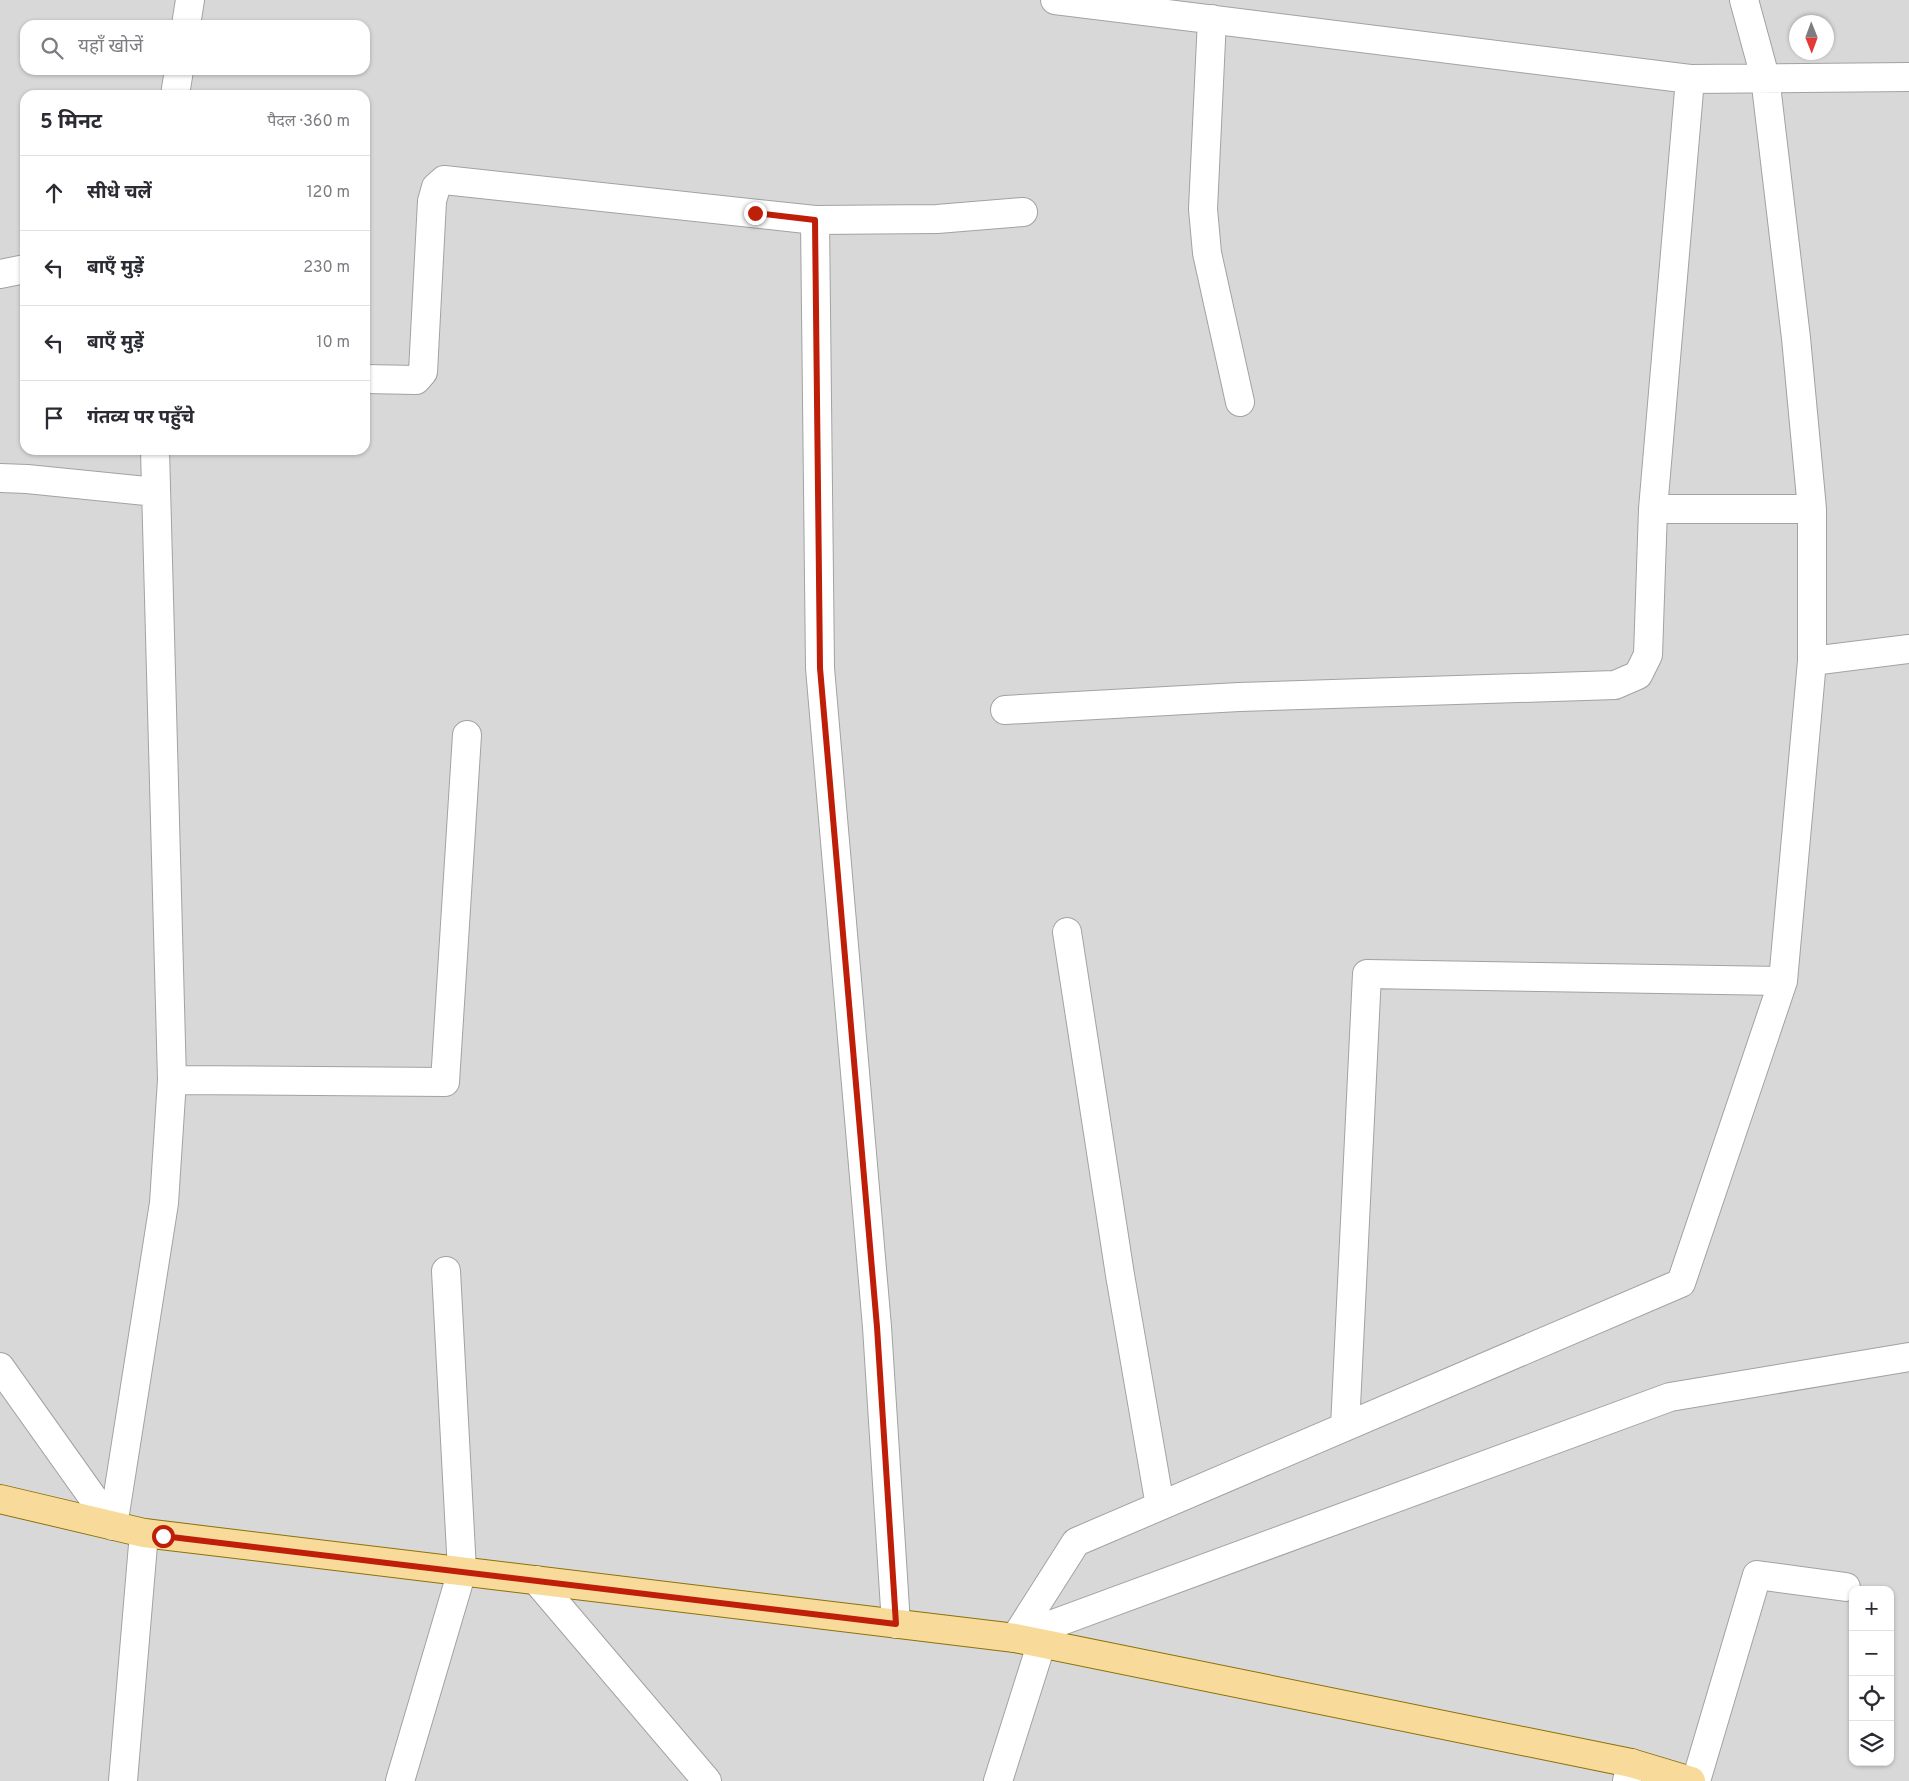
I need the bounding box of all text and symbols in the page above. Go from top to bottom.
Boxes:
north arrow [1789,15,1834,60]
search box [20,20,370,75]
icon: search [38,34,66,62]
text: यहाँ खोजें [78,35,143,59]
text: 5 मिनट [40,109,102,136]
text: पैदल · 360 m [267,112,350,132]
icon: ahead [40,179,68,207]
text: सीधे चलें [87,181,152,205]
text: 120 m [307,183,350,203]
route end [744,202,767,225]
icon: left [40,254,68,282]
text: बाएँ मुड़ें [87,256,144,280]
text: 230 m [303,258,350,278]
icon: left [40,329,68,357]
text: बाएँ मुड़ें [87,331,144,355]
text: 10 m [316,333,350,353]
icon: arrive [40,404,68,432]
text: गंतव्य पर पहुँचे [87,406,194,430]
route start [152,1525,175,1548]
map controls [1849,1586,1894,1766]
button: + [1849,1586,1894,1631]
button: − [1849,1631,1894,1676]
button: locate [1849,1676,1894,1721]
button: layers [1849,1721,1894,1766]

